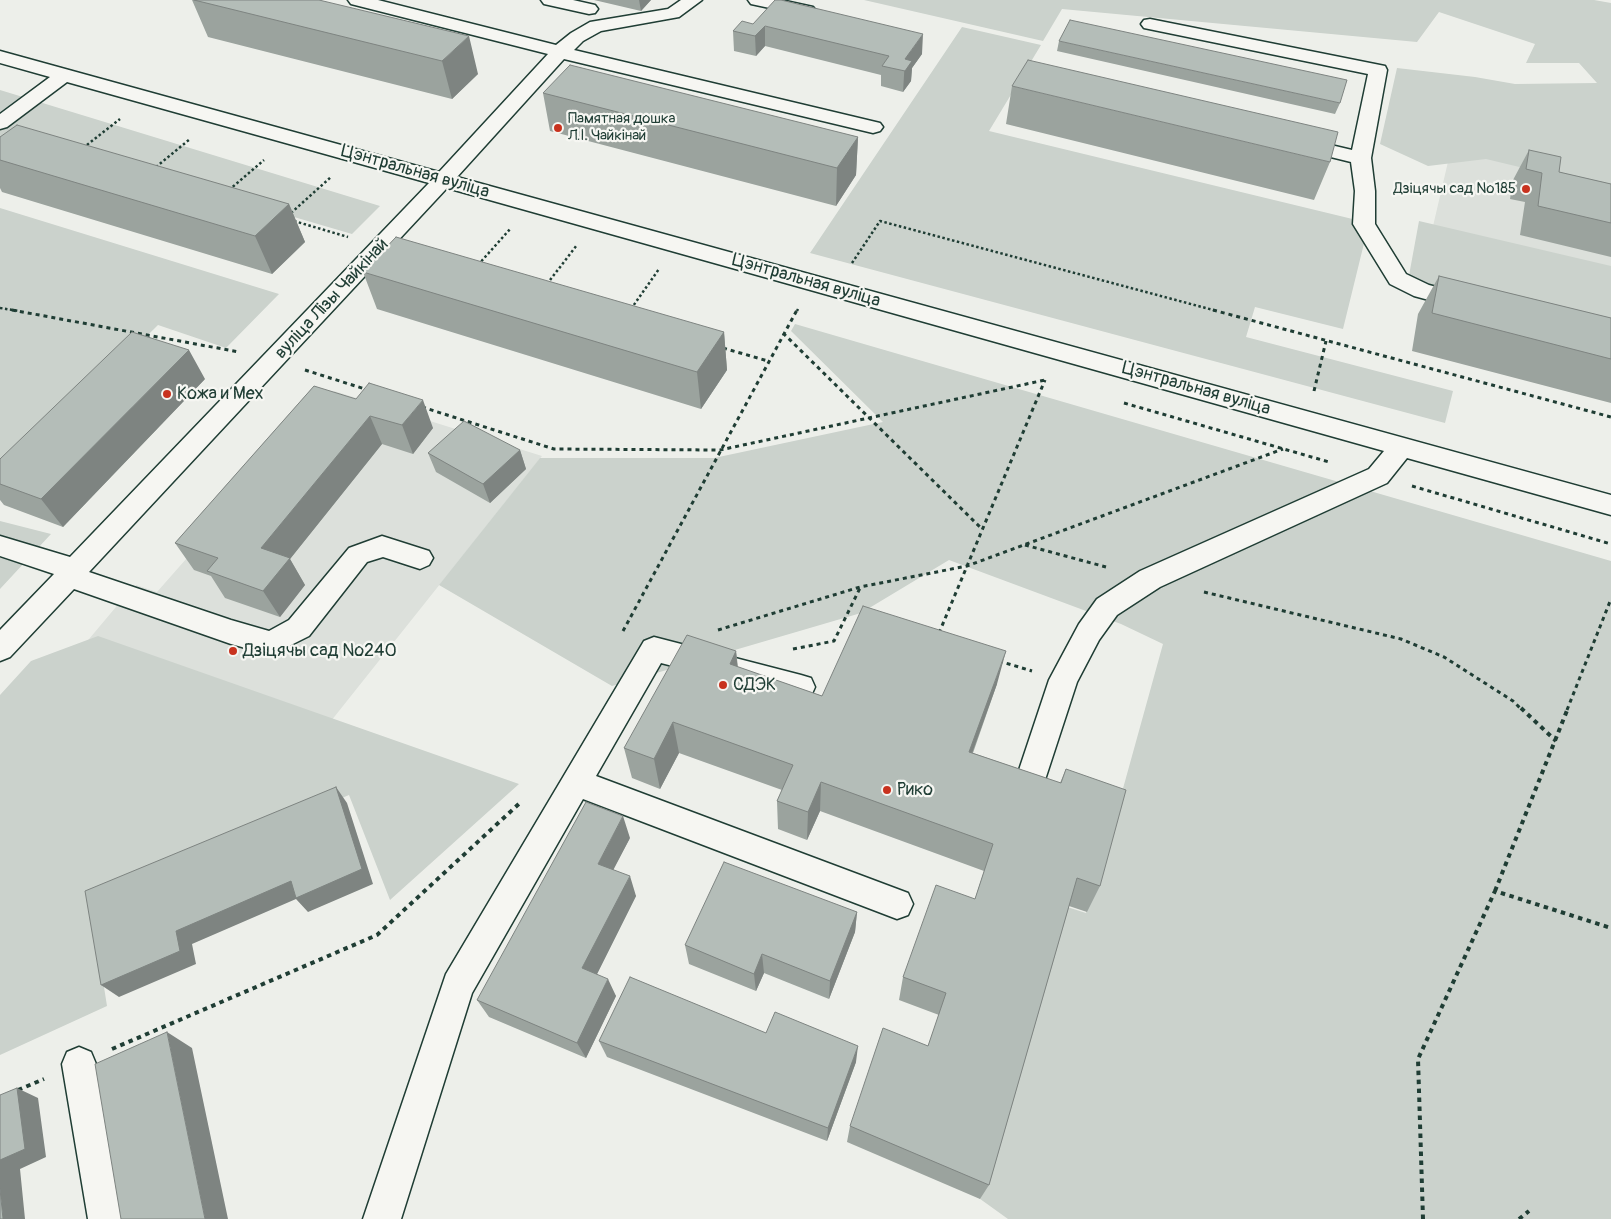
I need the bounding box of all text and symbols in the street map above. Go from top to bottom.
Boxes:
place label: Памятная дошка Л.І. Чайкінай [568,110,676,145]
marker: Памятная дошка Л.І. Чайкінай [552,122,564,134]
street label: Цэнтральная вуліца [338,140,492,204]
place label: Дзіцячы сад №185 [1394,180,1516,198]
marker: Дзіцячы сад №185 [1520,183,1532,195]
street label: вуліца Лізы Чайкінай [270,234,394,364]
street label: Цэнтральная вуліца [729,249,883,313]
street label: Цэнтральная вуліца [1119,357,1273,421]
place label: Кожа и Мех [177,383,264,405]
marker: Кожа и Мех [161,388,173,400]
place label: Дзіцячы сад №240 [243,640,397,662]
marker: Дзіцячы сад №240 [227,645,239,657]
place label: СДЭК [733,674,776,696]
marker: СДЭК [717,679,729,691]
place label: Рико [897,779,933,801]
marker: Рико [881,784,893,796]

